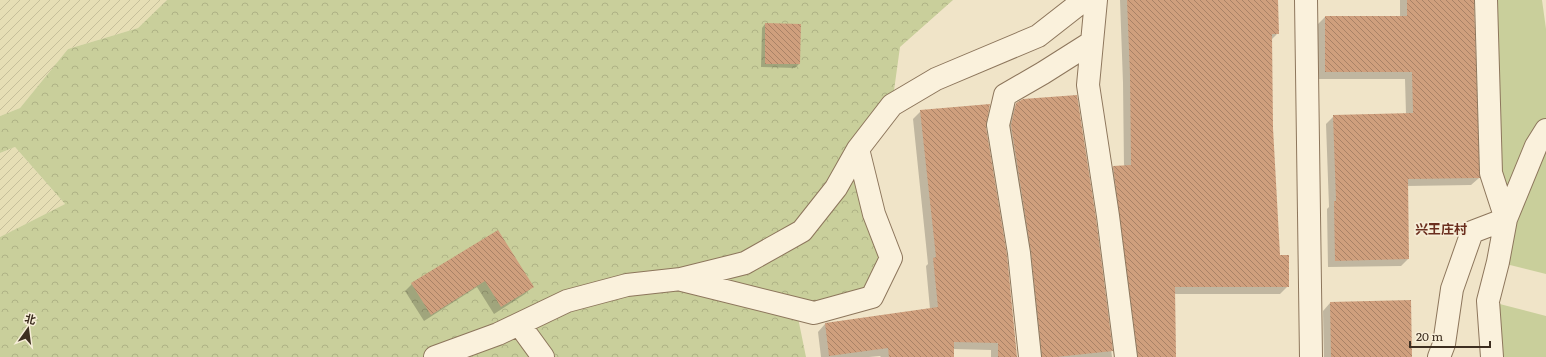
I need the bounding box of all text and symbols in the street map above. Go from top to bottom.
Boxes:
district label: 兴王庄村 [1415,219,1467,238]
north arrow [8,309,48,349]
text: 北 [23,309,38,327]
scale bar [1410,323,1490,349]
text: 20 m [1416,327,1443,345]

